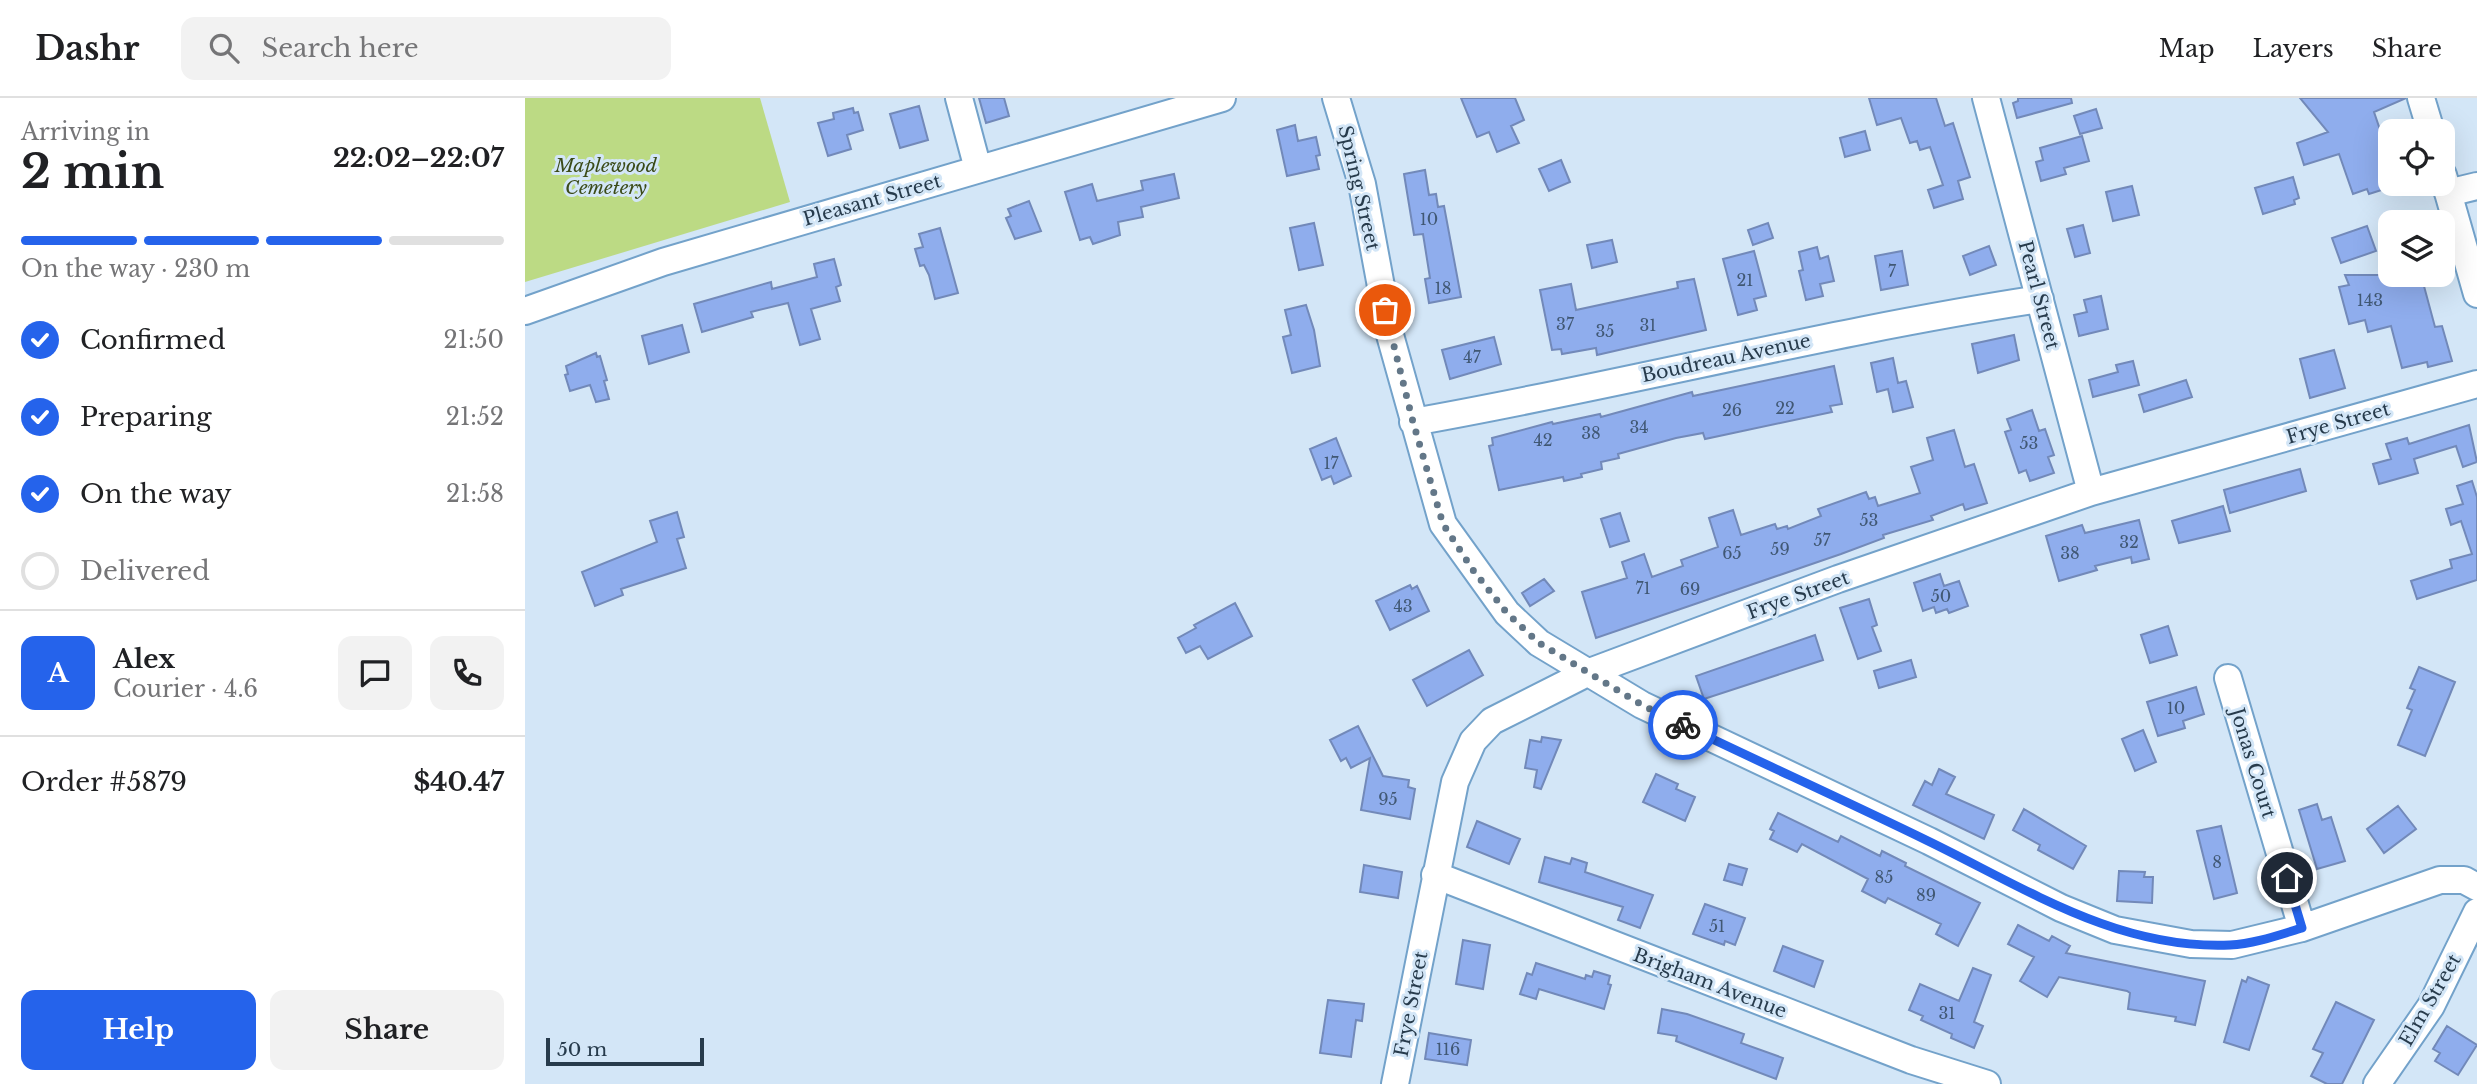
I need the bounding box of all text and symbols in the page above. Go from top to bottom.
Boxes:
search box [181,17,671,80]
text: Dashr [35,28,139,69]
icon: search [205,29,243,67]
text: Search here [261,32,419,64]
text: Map [2159,34,2215,63]
text: Layers [2253,34,2334,63]
text: Share [2372,34,2442,63]
text: Arriving in [21,118,150,146]
map controls [2378,119,2455,287]
button: locate [2378,119,2455,196]
street label: Spring Street [1333,123,1385,253]
text: 22:02–22:07 [333,142,504,174]
text: 2 min [21,143,164,200]
park label: Maplewood Cemetery [554,154,658,199]
street label: Pleasant Street [800,169,945,231]
house number: 10 [1420,209,1438,229]
button: layers [2378,210,2455,287]
street label: Pearl Street [2013,238,2065,353]
text: On the way · 230 m [21,255,250,283]
house number: 7 [1888,261,1897,281]
house number: 21 [1737,270,1754,290]
house number: 18 [1435,278,1451,298]
pin [1355,280,1415,340]
house number: 143 [2357,290,2383,310]
icon: bag [1366,291,1404,329]
house number: 37 [1556,314,1575,334]
house number: 31 [1640,315,1657,335]
icon: check [21,321,59,359]
house number: 35 [1596,321,1614,341]
text: Confirmed [80,324,225,356]
text: 21:50 [444,326,504,354]
street label: Boudreau Avenue [1639,329,1813,387]
house number: 47 [1463,347,1482,367]
street label: Frye Street [2283,397,2393,449]
icon: check [21,398,59,436]
house number: 22 [1775,398,1795,418]
house number: 26 [1722,400,1742,420]
text: Preparing [80,401,212,433]
text: 21:52 [446,403,504,431]
house number: 34 [1629,417,1649,437]
house number: 38 [1581,423,1601,443]
house number: 42 [1533,430,1553,450]
house number: 53 [2020,433,2038,453]
house number: 17 [1323,453,1340,473]
icon: check [21,475,59,513]
text: On the way [80,478,232,510]
text: 21:58 [446,480,504,508]
house number: 53 [1860,510,1878,530]
house number: 57 [1813,530,1832,550]
house number: 32 [2119,532,2139,552]
house number: 59 [1770,539,1790,559]
house number: 65 [1722,543,1742,563]
house number: 38 [2060,543,2080,563]
text: Delivered [80,555,210,587]
street label: Frye Street [1744,566,1853,624]
house number: 71 [1635,578,1651,598]
house number: 69 [1680,579,1700,599]
house number: 50 [1931,586,1951,606]
house number: 43 [1393,596,1413,616]
button: chat [338,636,412,710]
button: phone [430,636,504,710]
text: Alex [113,643,175,675]
text: A [47,657,69,689]
text: Courier · 4.6 [113,675,258,703]
courier [1648,690,1718,760]
house number: 10 [2167,698,2185,718]
street label: Jonas Court [2224,702,2281,822]
icon: bike [1664,706,1702,744]
text: Order #5879 [21,766,187,798]
text: $40.47 [413,766,504,798]
house number: 95 [1378,789,1398,809]
pin [2257,848,2317,908]
house number: 8 [2212,852,2222,872]
icon: home [2268,859,2306,897]
house number: 85 [1875,867,1893,887]
house number: 89 [1916,885,1936,905]
house number: 51 [1709,916,1725,936]
street label: Brigham Avenue [1630,943,1790,1023]
street label: Frye Street [1390,949,1433,1059]
street label: Elm Street [2394,949,2466,1050]
button: Help [21,990,256,1070]
button: Share [270,990,504,1070]
house number: 31 [1939,1003,1956,1023]
scale bar [546,1035,703,1067]
text: 50 m [557,1038,607,1061]
house number: 116 [1436,1039,1460,1059]

